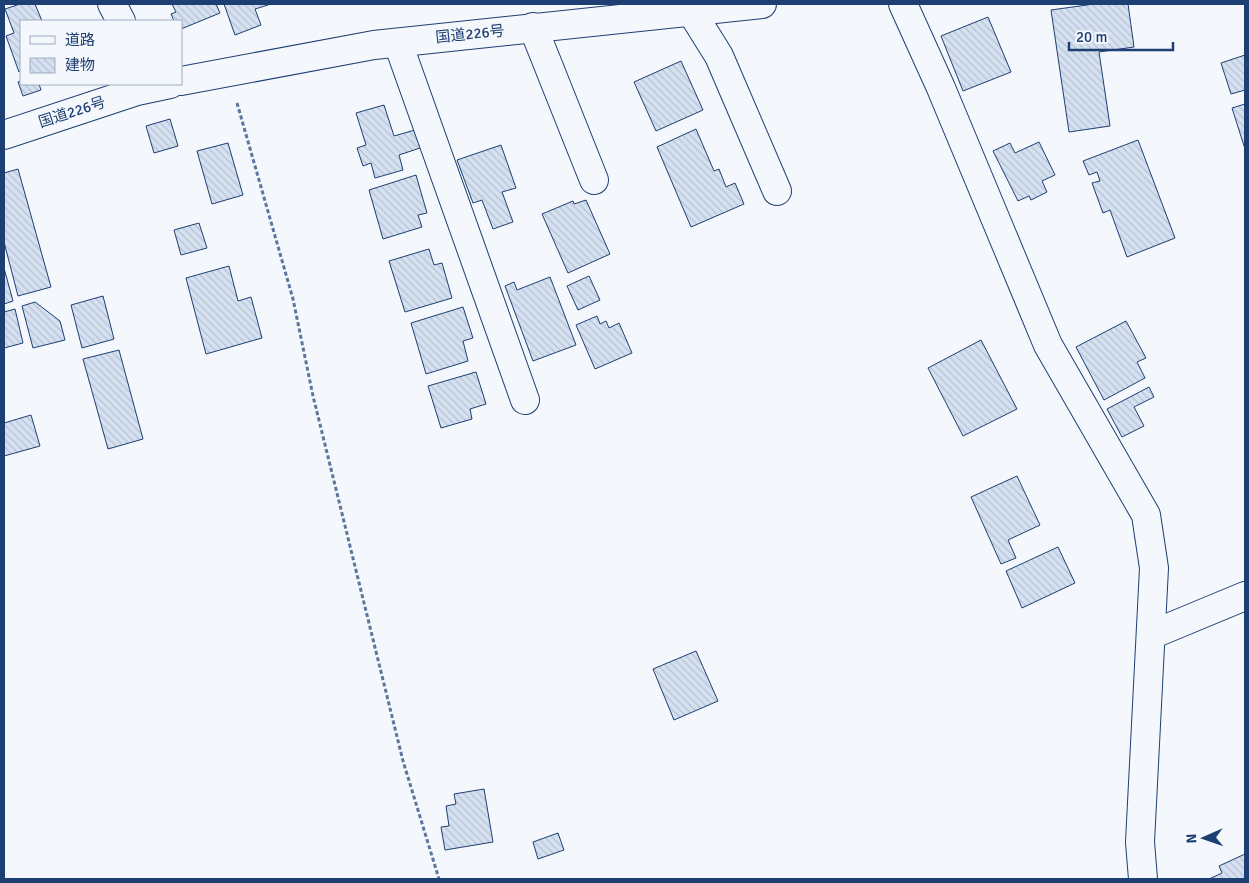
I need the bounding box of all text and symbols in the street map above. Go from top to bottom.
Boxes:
legend [20,20,182,85]
scale bar [1069,20,1173,52]
street label: 国道226号 [435,21,505,47]
text: 20 m [1076,28,1107,46]
text: 道路 [65,31,95,49]
text: 建物 [65,56,95,74]
street label: 国道226号 [36,93,108,131]
north arrow [1179,813,1229,863]
text: N [1183,833,1200,844]

